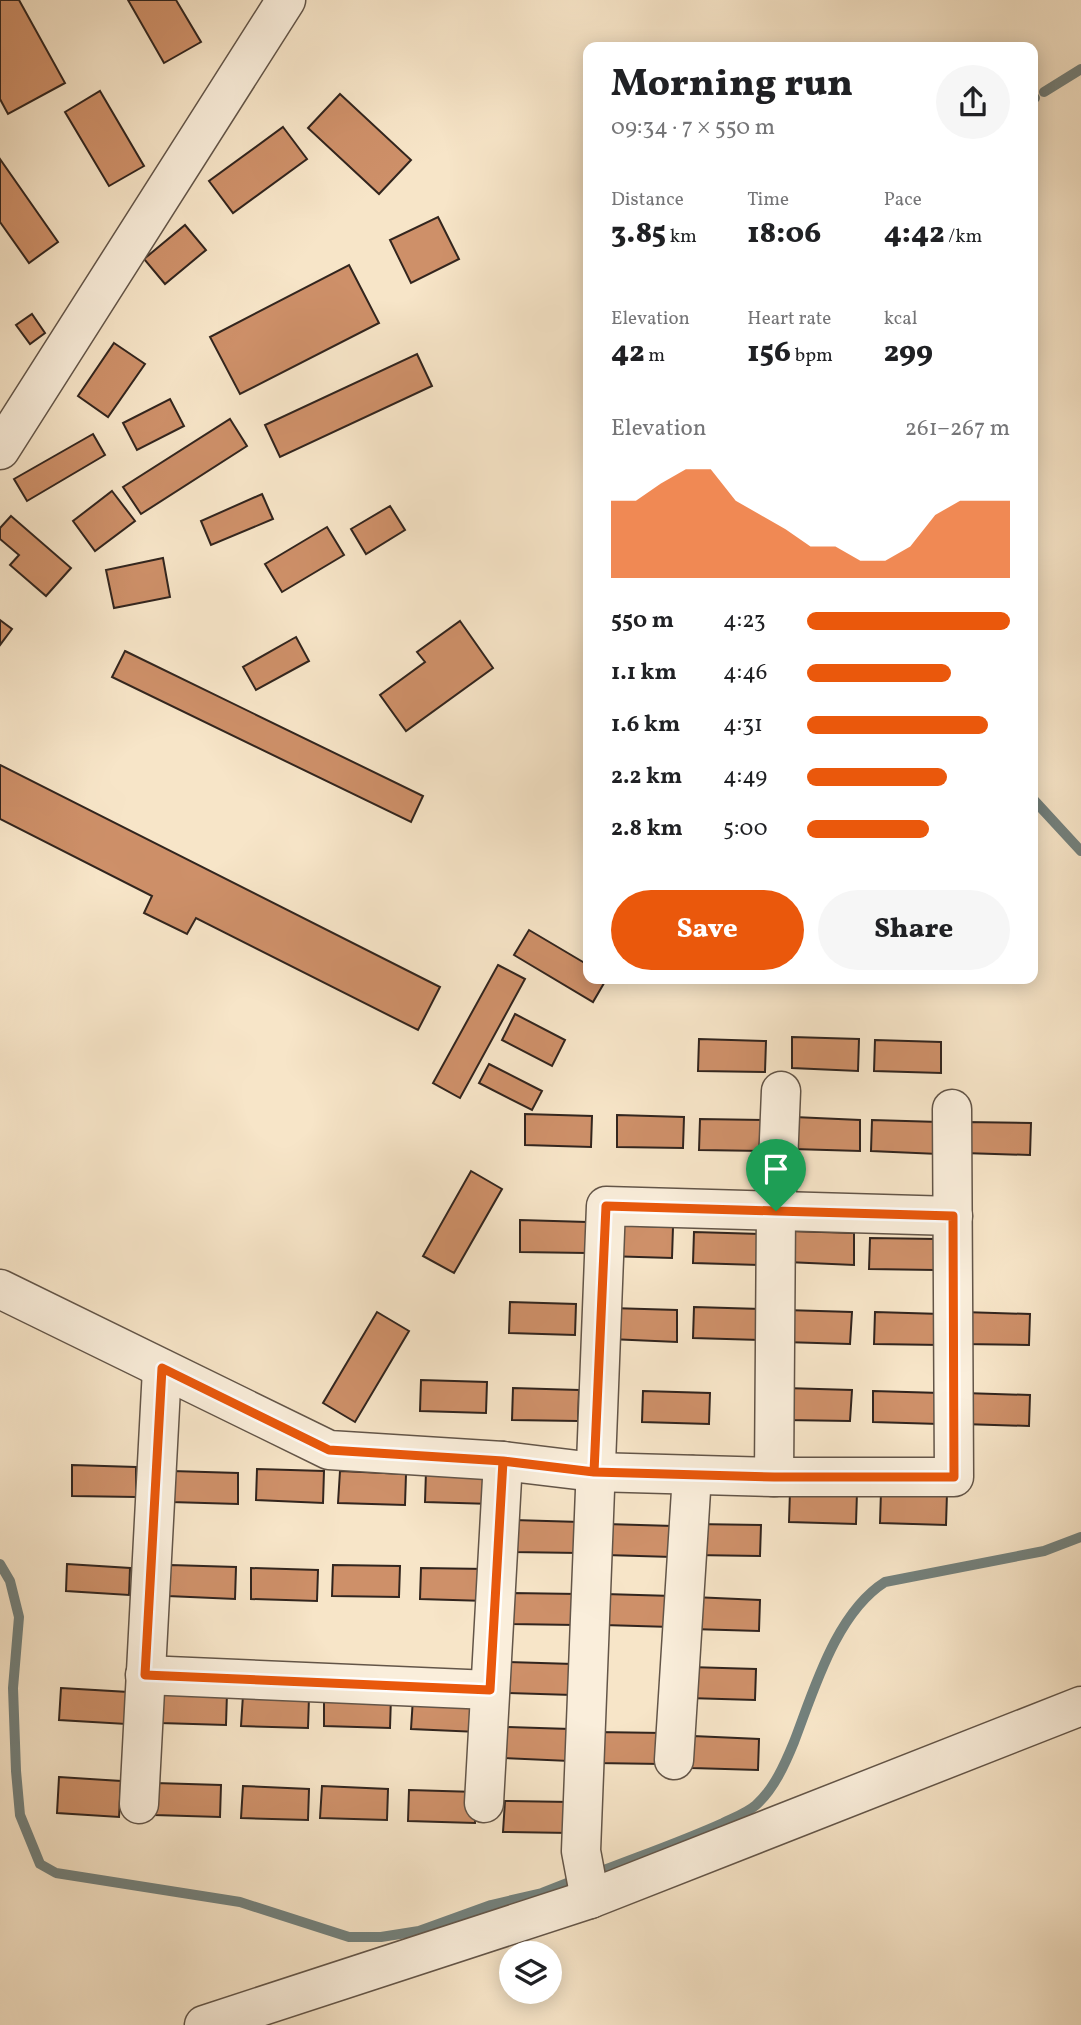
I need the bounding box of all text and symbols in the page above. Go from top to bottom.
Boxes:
text: Morning run [611,59,853,112]
button: share [936,65,1010,139]
text: 09:34 · 7 × 550 m [611,112,775,144]
text: Distance [611,187,684,213]
text: Time [747,187,789,213]
text: Pace [884,187,922,213]
text: 3.85 [611,213,666,255]
text: 18:06 [747,213,821,255]
text: 4:42 [884,213,945,255]
text: km [666,224,697,250]
text: /km [945,224,982,250]
text: Elevation [611,306,690,332]
text: Heart rate [747,306,831,332]
text: kcal [884,306,917,332]
text: 42 [611,332,645,374]
text: 156 [747,332,791,374]
text: 299 [884,332,933,374]
text: m [645,343,665,369]
text: bpm [791,343,833,369]
text: Elevation [611,413,707,445]
text: 261–267 m [905,413,1010,445]
text: 550 m [611,605,674,637]
text: 4:23 [723,605,766,637]
text: 1.1 km [611,657,677,689]
text: 4:46 [723,657,767,689]
text: 1.6 km [611,709,680,741]
text: 4:31 [723,709,763,741]
text: 2.2 km [611,761,682,793]
text: 4:49 [723,761,767,793]
text: 2.8 km [611,813,683,845]
text: 5:00 [723,813,768,845]
button: Save [611,890,804,970]
button: Share [818,890,1010,970]
pin [746,1139,806,1211]
icon: arrive [757,1150,795,1188]
map controls [499,1941,562,2004]
button: layers [499,1941,562,2004]

